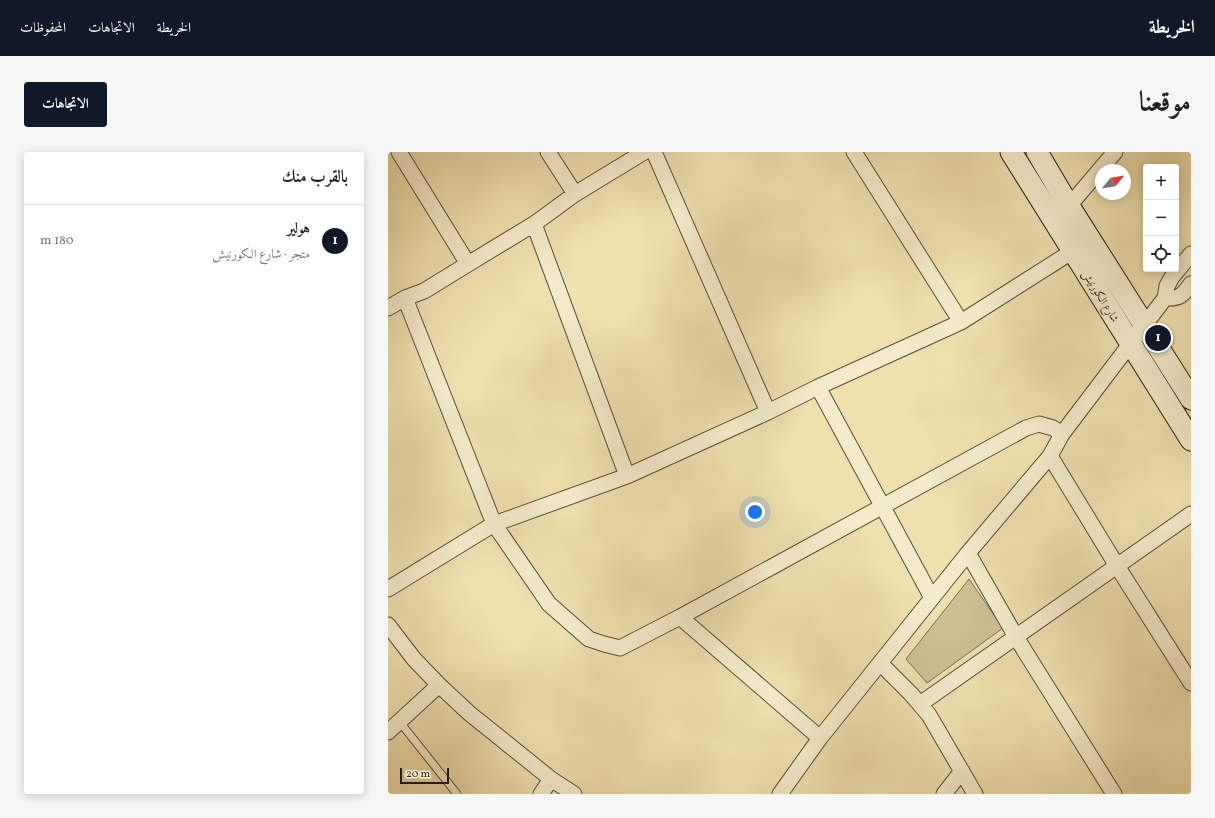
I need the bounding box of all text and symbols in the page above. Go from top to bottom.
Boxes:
text: الخريطة [1149,15,1195,41]
text: المحفوظات [20,19,66,38]
text: الاتجاهات [88,19,135,38]
text: الخريطة [157,19,191,38]
button: الاتجاهات [24,82,107,127]
text: موقعنا [1139,84,1191,123]
north arrow [1095,164,1131,200]
map controls [1143,164,1179,272]
button: + [1143,164,1179,200]
text: بالقرب منك [282,166,348,189]
button: − [1143,200,1179,236]
text: هولير [287,219,310,240]
text: 180 m [40,232,74,250]
text: 1 [332,232,338,250]
button: locate [1143,236,1179,272]
text: متجر · شارع الكورنيش [212,246,310,264]
street label: شارع الكورنيش [1077,268,1122,326]
pin: 1 [1145,323,1171,353]
your location [745,502,765,522]
scale bar [400,766,449,785]
text: 20 m [406,767,430,782]

